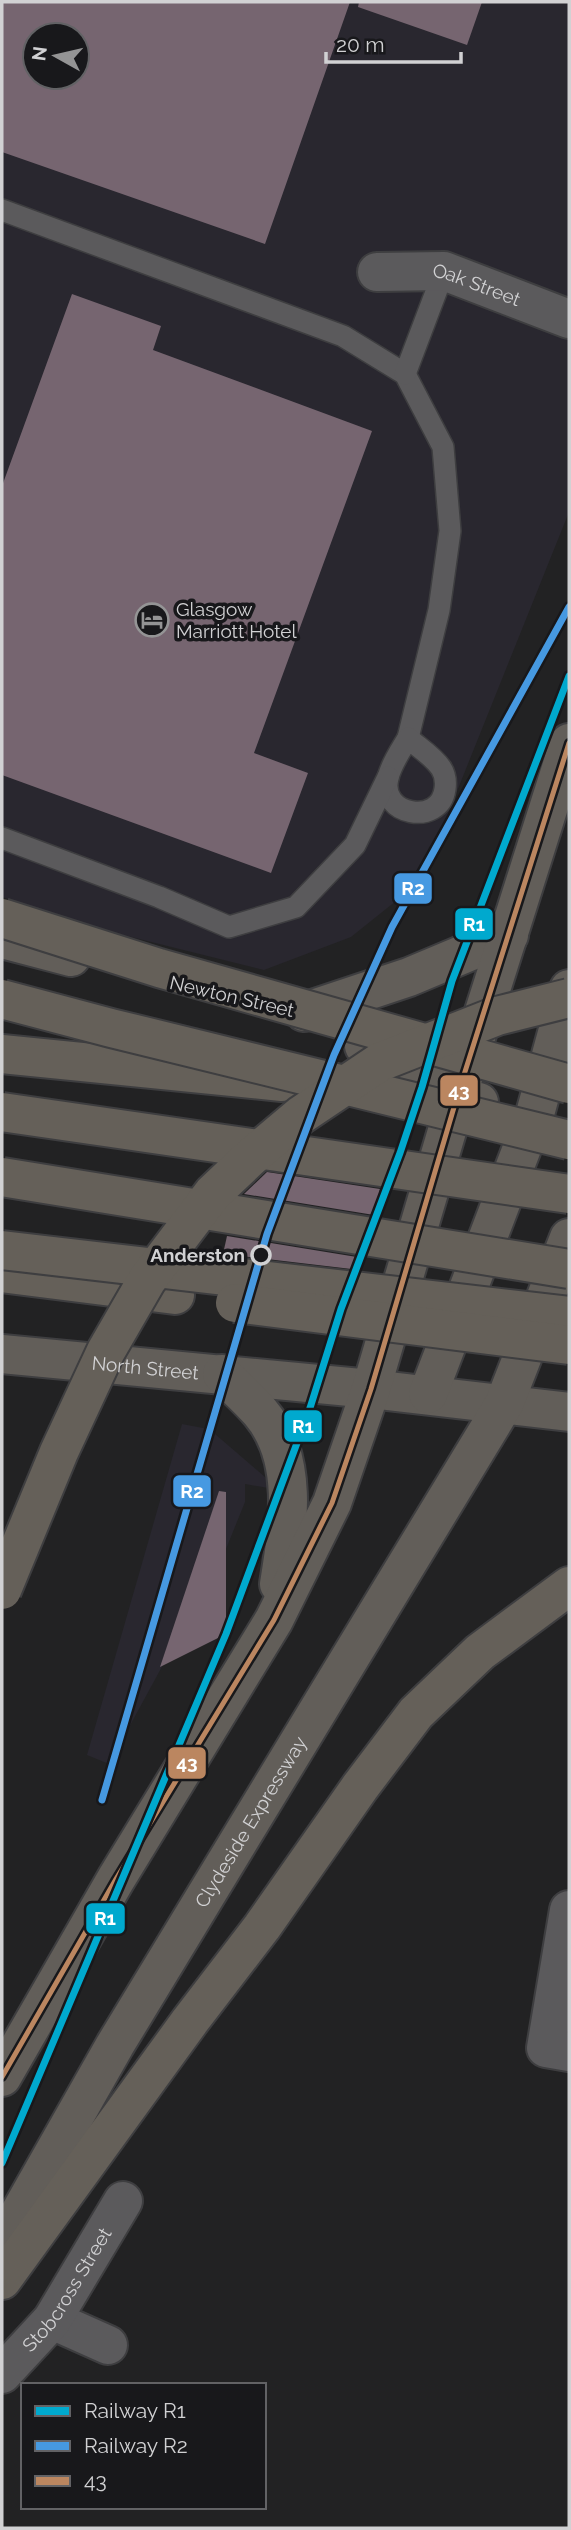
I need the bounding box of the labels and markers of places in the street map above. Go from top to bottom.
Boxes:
place label: Glasgow Marriott Hotel [176,598,298,642]
hotel icon: Glasgow Marriott Hotel [133,601,171,639]
place label: Anderston [150,1244,245,1266]
marker: Anderston [251,1245,271,1265]

